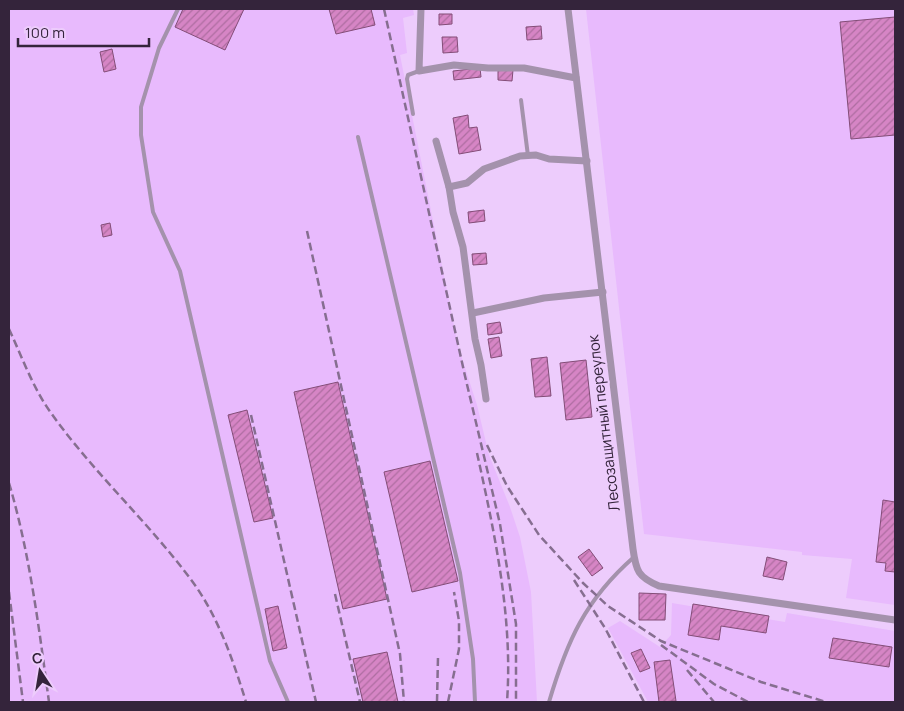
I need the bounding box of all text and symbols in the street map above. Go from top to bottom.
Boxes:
scale bar [18,15,149,47]
text: 100 m [25,22,65,43]
street label: Лесозащитный переулок [582,333,625,512]
north arrow [15,646,65,696]
text: С [30,647,44,668]

